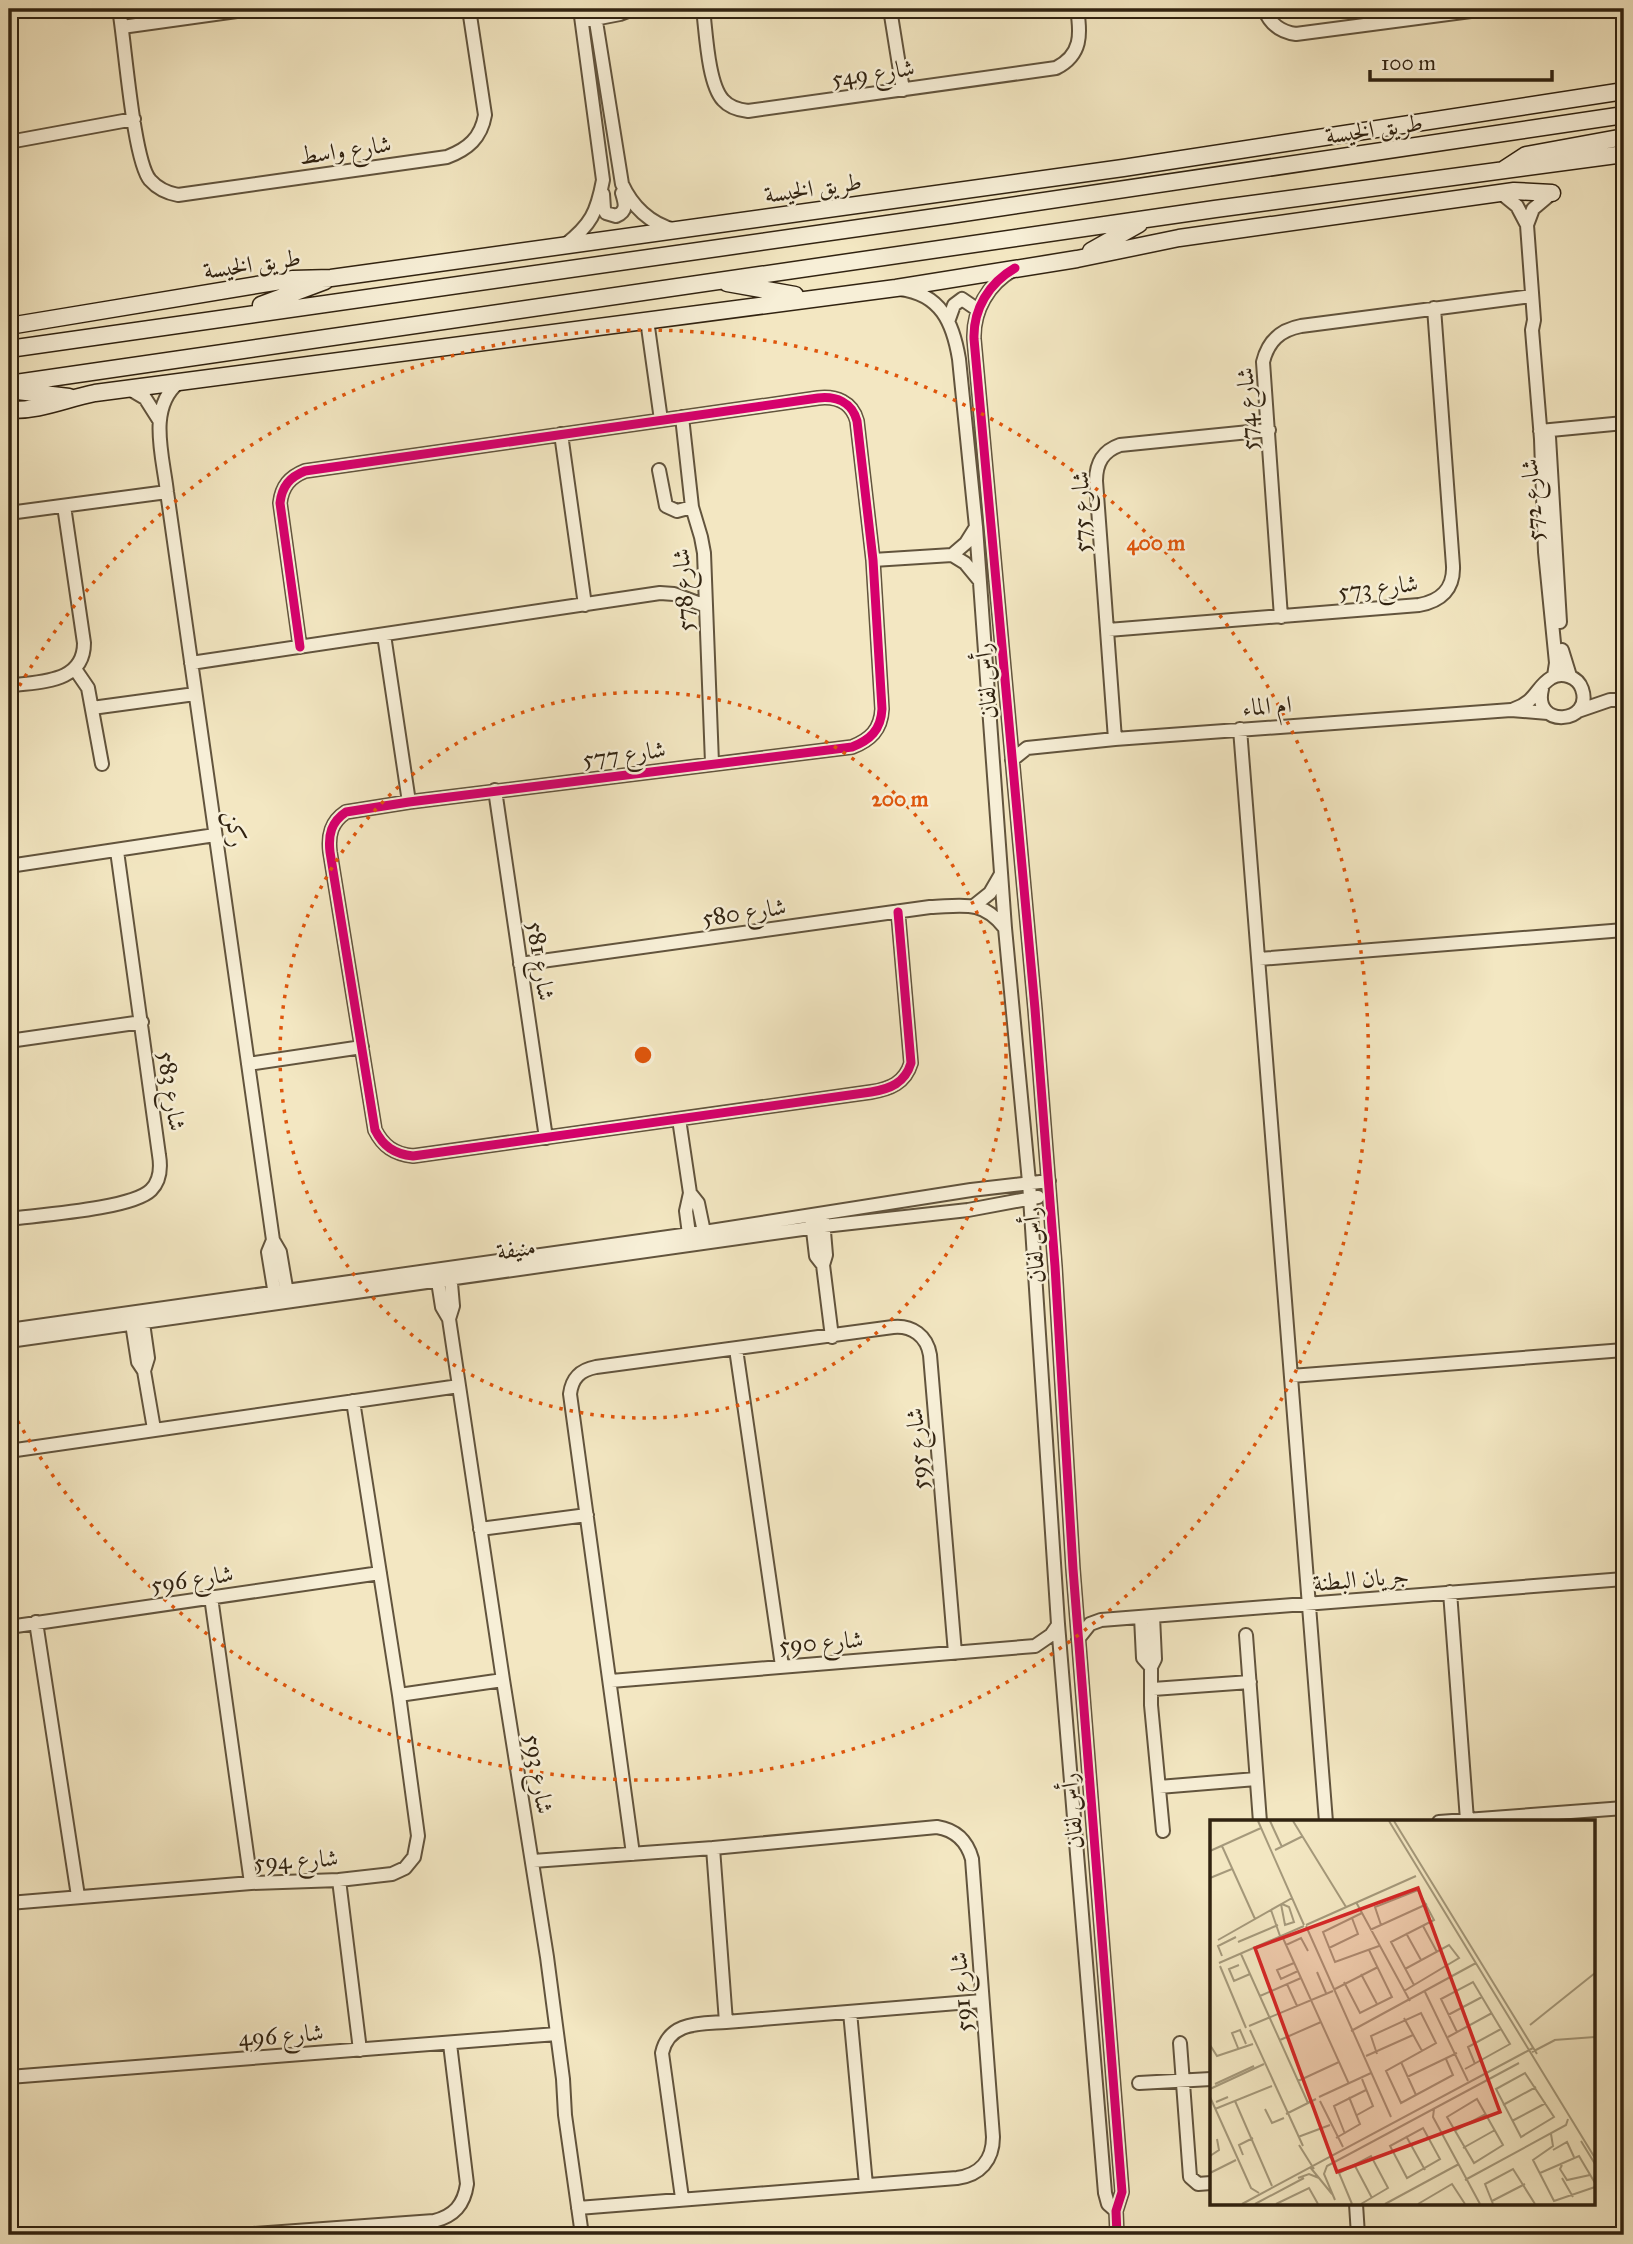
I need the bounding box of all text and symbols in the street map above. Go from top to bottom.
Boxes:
scale bar [1370,38,1552,82]
text: 100 m [1381,50,1436,76]
street label: شارع 549 [829,52,917,99]
street label: طريق الخيسة [1323,107,1425,151]
street label: شارع واسط [297,129,394,176]
street label: طريق الخيسة [762,166,864,210]
street label: طريق الخيسة [201,242,303,286]
street label: شارع 574 [1230,366,1269,452]
street label: شارع 572 [1514,457,1555,542]
street label: شارع 575 [1065,471,1102,553]
text: 400 m [1127,530,1186,556]
street label: شارع 578 [666,547,705,633]
street label: شارع 573 [1336,568,1420,611]
street label: رأس لفان [966,642,1004,721]
street label: ام الماء [1241,689,1293,729]
street label: شارع 577 [581,734,668,779]
text: 200 m [872,786,929,812]
street label: ركن [218,809,253,849]
street label: شارع 580 [700,891,789,938]
street label: شارع 581 [516,919,561,1004]
centre of rings [631,1043,655,1067]
street label: شارع 583 [147,1049,192,1134]
street label: رأس لفان [1014,1206,1052,1284]
street label: منيفة [494,1231,538,1267]
street label: شارع 595 [899,1407,940,1491]
street label: شارع 596 [149,1558,236,1605]
street label: جريان البطنة [1312,1560,1410,1598]
street label: شارع 590 [778,1624,865,1665]
street label: شارع 593 [513,1732,560,1817]
street label: رأس لفان [1052,1772,1090,1851]
inset map [1210,1820,1594,2206]
street label: شارع 594 [253,1843,339,1882]
street label: شارع 591 [943,1951,984,2033]
street label: شارع 496 [237,2017,325,2058]

